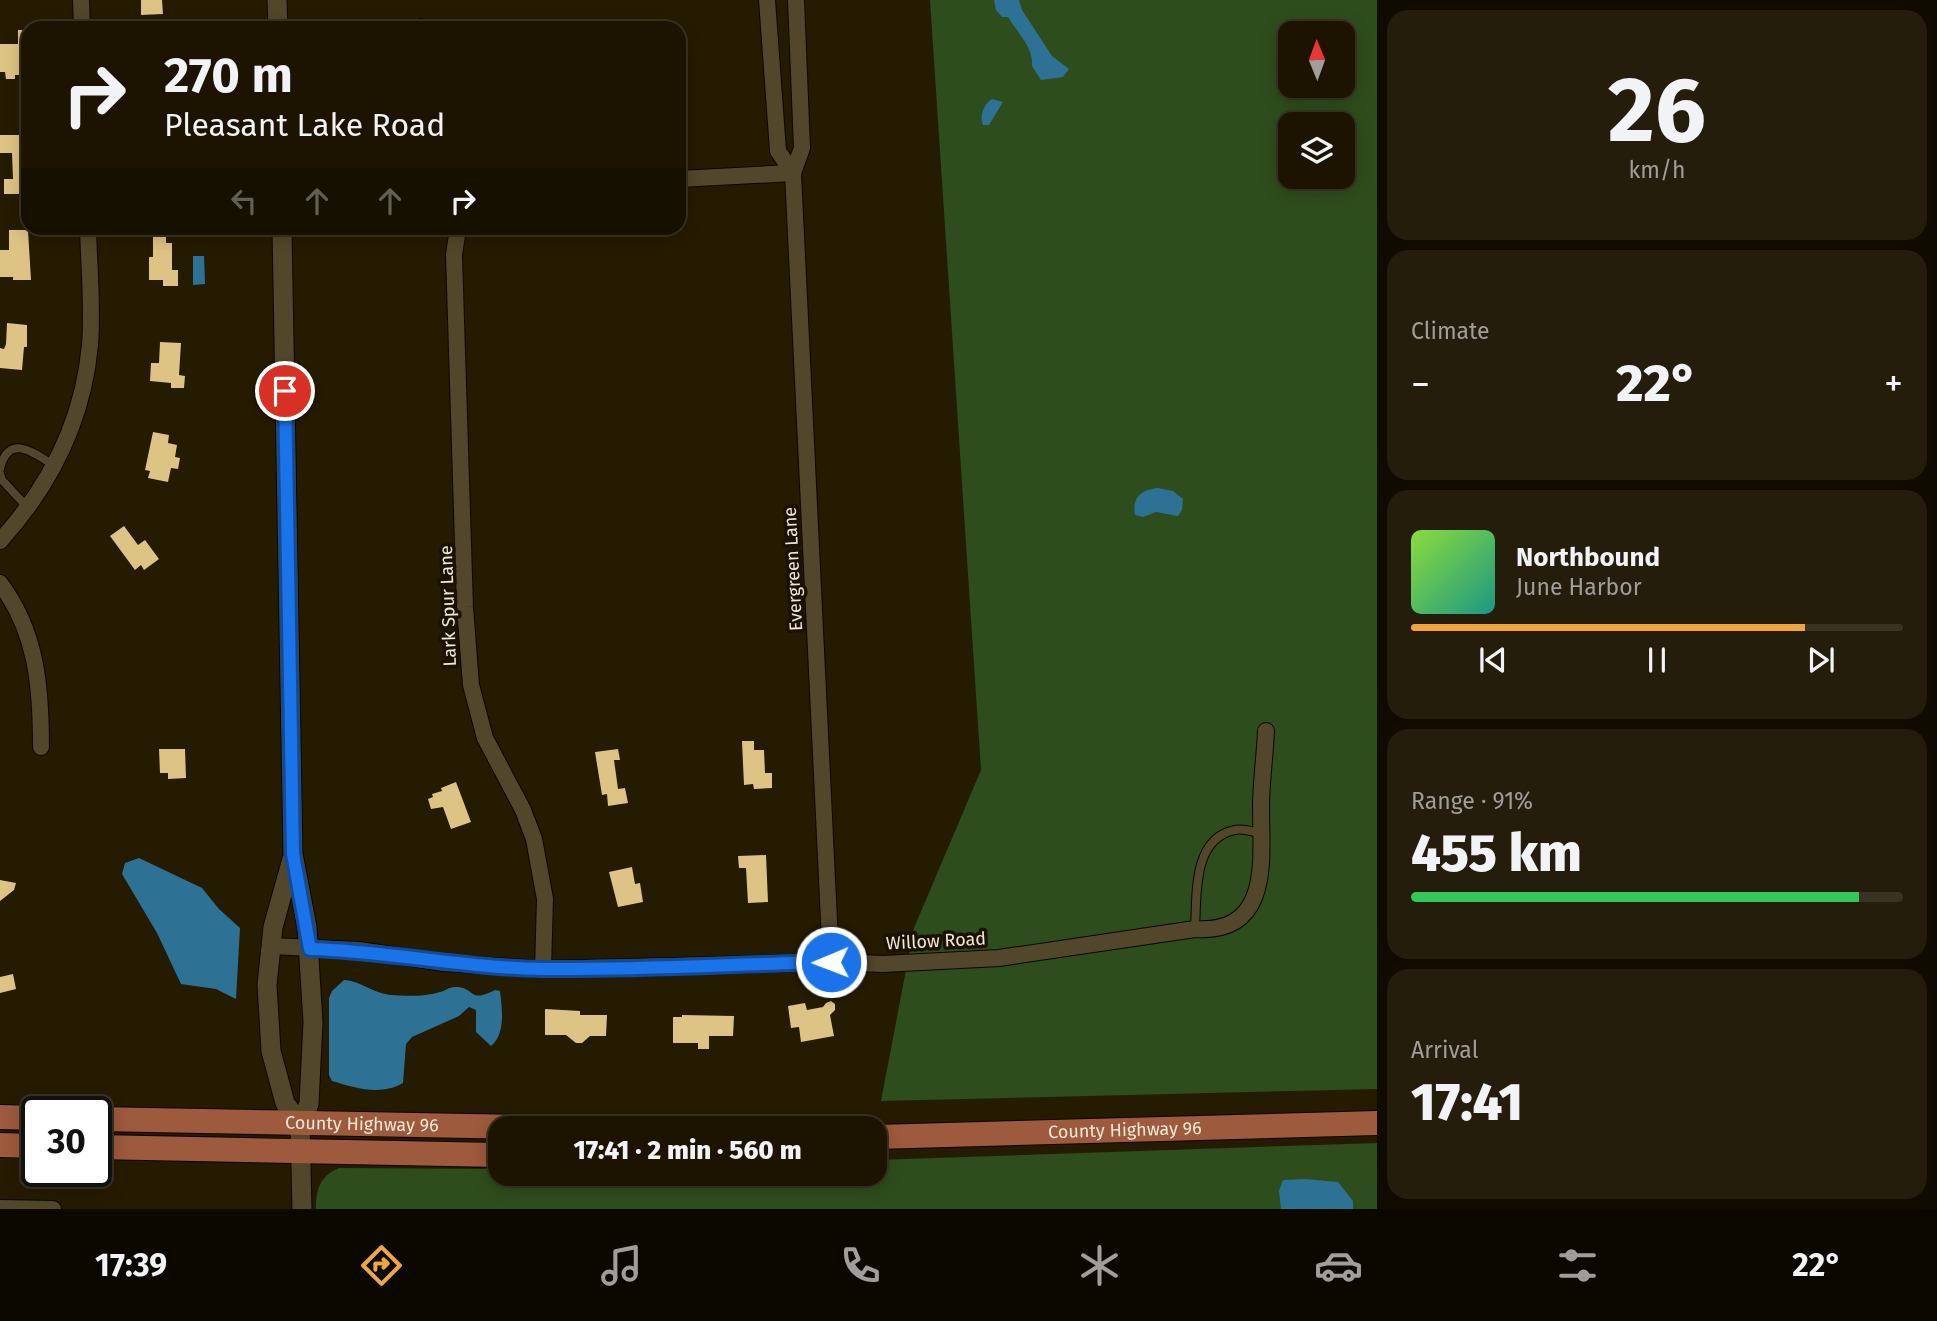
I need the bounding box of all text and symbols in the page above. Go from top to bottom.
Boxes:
north arrow [1278,21,1354,98]
map controls [1278,21,1355,189]
text: 270 m [164,46,293,105]
icon: right [49,49,140,140]
text: 26 [1608,56,1706,165]
text: Pleasant Lake Road [164,106,445,144]
button: layers [1278,112,1355,189]
text: km/h [1629,156,1685,184]
icon: left [225,182,263,220]
icon: ahead [298,182,336,220]
icon: ahead [371,182,409,220]
icon: right [444,182,482,220]
text: Climate [1411,317,1490,345]
text: 22° [1616,352,1698,415]
pin [255,361,315,421]
text: − [1411,361,1430,407]
text: + [1884,361,1903,407]
icon: arrive [266,372,304,410]
street label: Evergreen Lane [779,506,807,632]
text: Northbound [1516,542,1660,573]
street label: Lark Spur Lane [435,545,461,667]
text: June Harbor [1516,573,1642,601]
icon: previous [1474,641,1512,679]
icon: pause [1638,641,1676,679]
icon: next [1802,641,1840,679]
text: Range · 91% [1411,787,1533,815]
text: 455 km [1411,822,1582,885]
position arrow [794,925,868,999]
street label: Willow Road [885,927,987,955]
text: Arrival [1411,1036,1478,1064]
text: 17:41 [1411,1071,1523,1134]
speed limit sign: 30 [21,1096,112,1187]
street label: County Highway 96 [285,1112,439,1136]
street label: County Highway 96 [1048,1117,1202,1143]
text: 17:41 · 2 min · 560 m [573,1135,802,1166]
icon: directions [357,1241,406,1290]
icon: music [597,1241,646,1290]
icon: phone [836,1241,885,1290]
icon: climate [1075,1241,1124,1290]
icon: car [1314,1241,1363,1290]
icon: filters [1553,1241,1602,1290]
text: 17:39 [95,1246,167,1284]
text: 22° [1792,1246,1842,1284]

